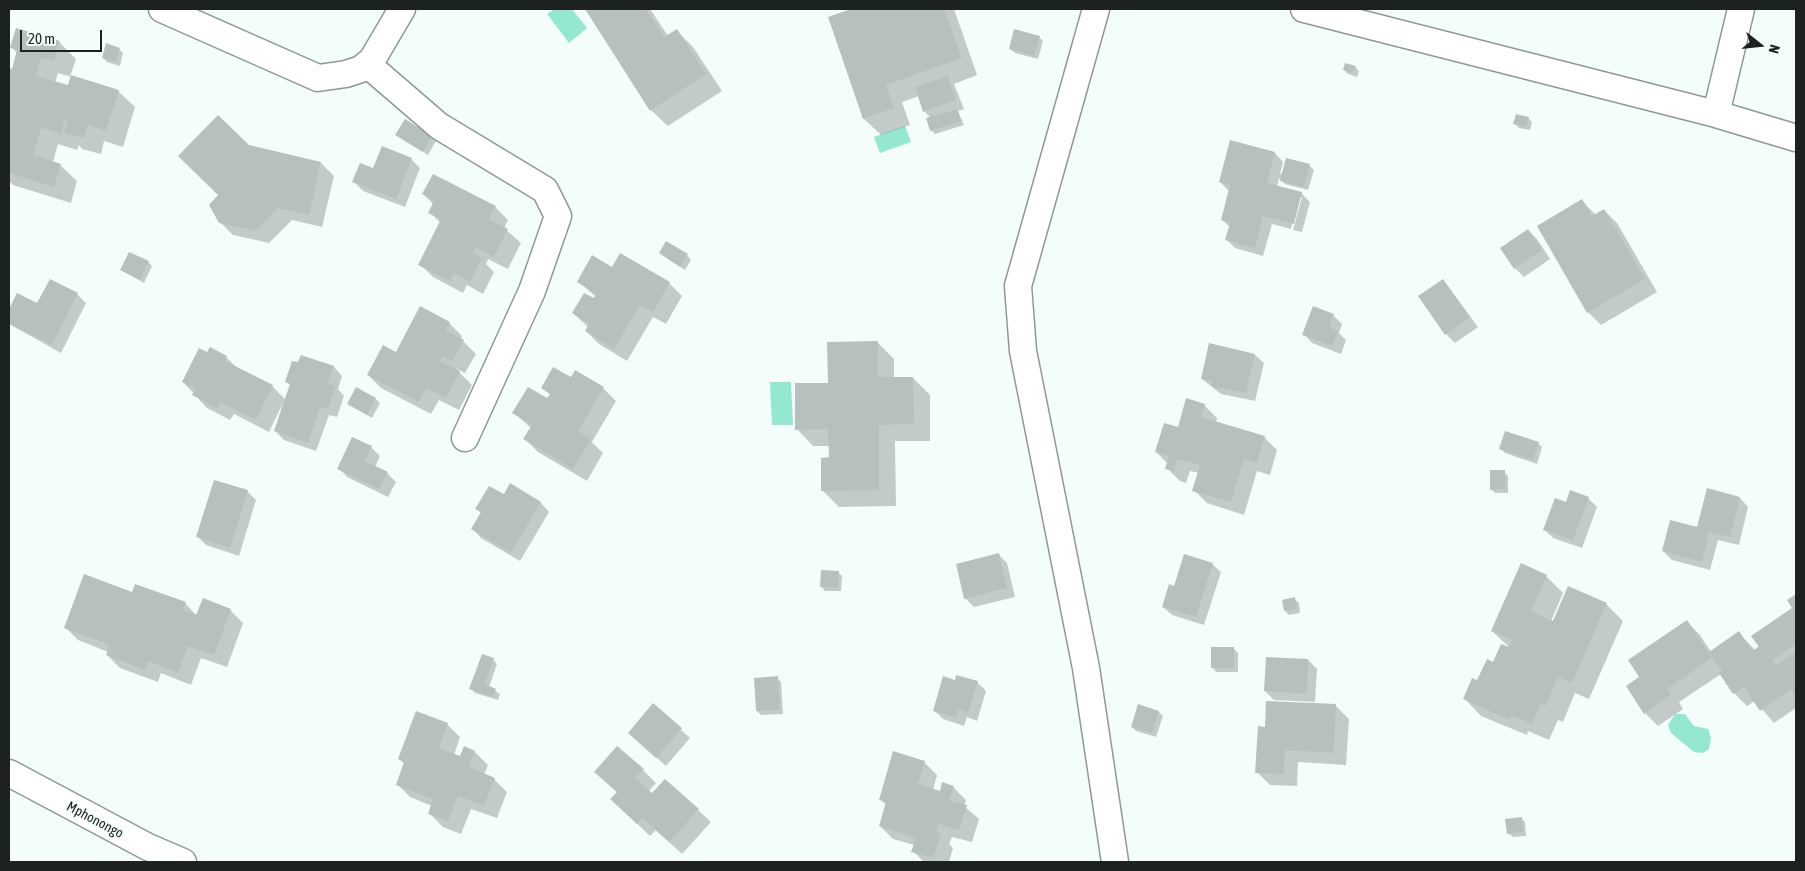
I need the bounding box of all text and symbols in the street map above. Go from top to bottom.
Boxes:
scale bar [22,20,105,52]
north arrow [1735,20,1785,70]
text: 20 m [28,30,55,47]
text: N [1766,43,1783,55]
street label: Mphonongo [64,798,126,842]

